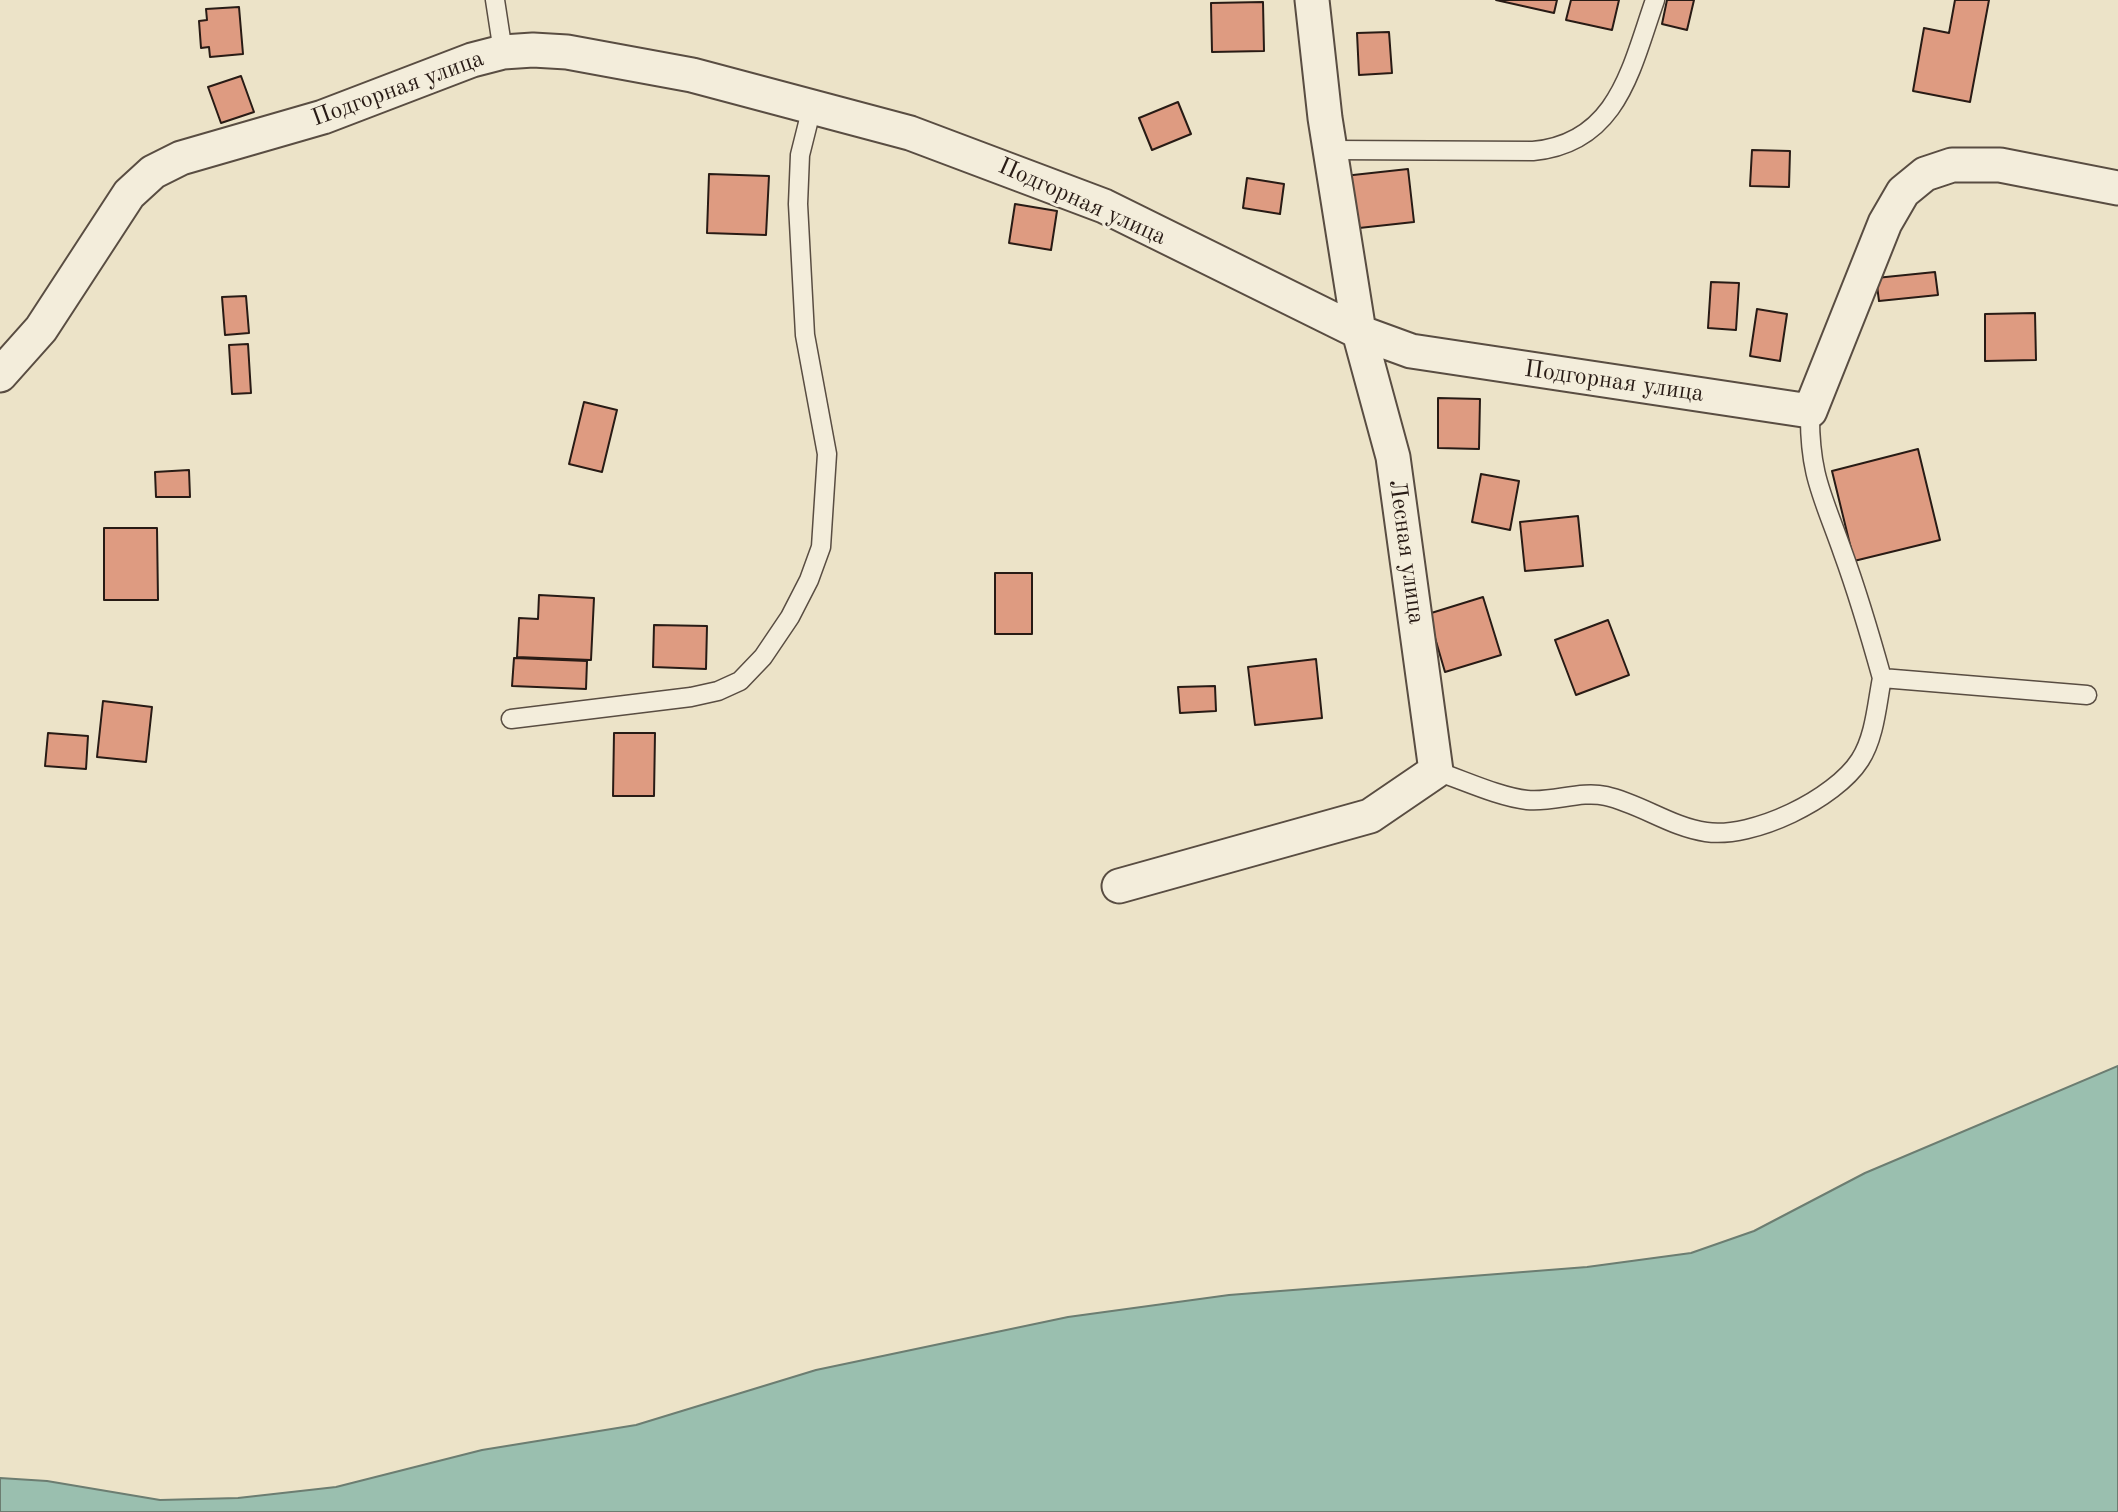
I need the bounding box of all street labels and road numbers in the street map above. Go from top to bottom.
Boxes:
street label: Подгорная улица [308,45,488,133]
street label: Подгорная улица [993,152,1171,252]
street label: Подгорная улица [1522,355,1706,409]
street label: Лесная улица [1382,478,1430,626]

